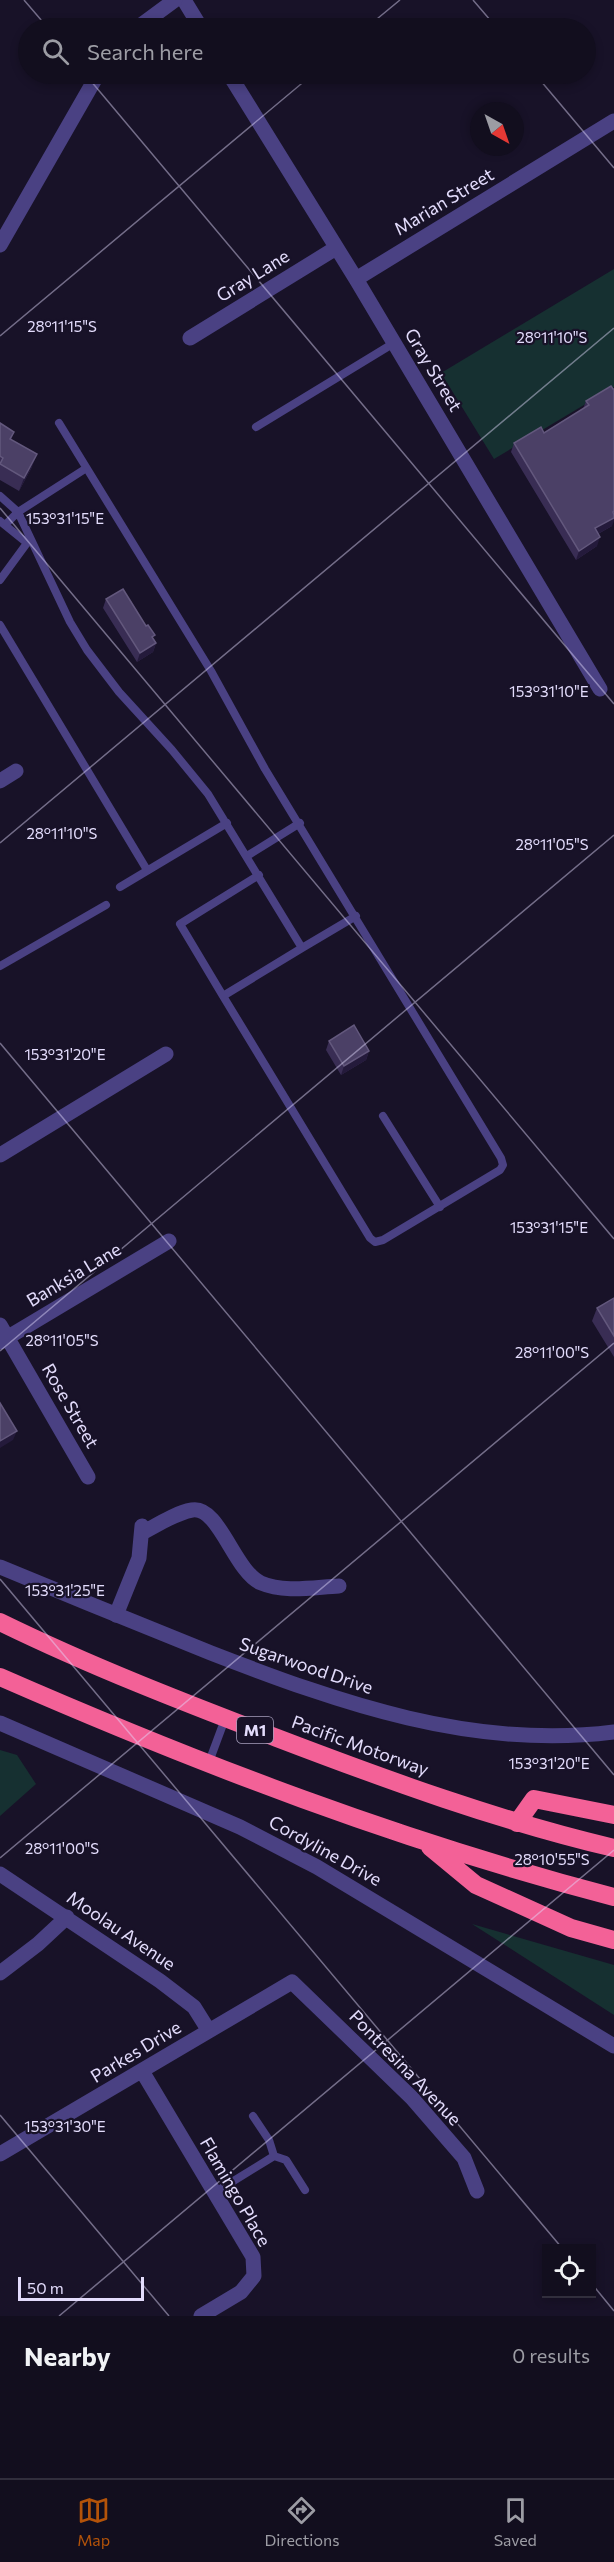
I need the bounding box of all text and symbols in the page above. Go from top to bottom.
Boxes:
search box [18,18,596,84]
icon: search [39,35,72,68]
text: Search here [87,38,203,65]
north arrow [470,102,524,156]
street label: Marian Street [390,163,497,240]
street label: Gray Lane [212,244,293,306]
text: 28°11'15"S [27,317,97,335]
street label: Gray Street [400,324,467,415]
text: 28°11'10"S [517,328,588,346]
text: 153°31'15"E [26,509,104,527]
text: 153°31'10"E [509,682,589,700]
text: 28°11'10"S [27,824,98,842]
text: 28°11'05"S [515,835,589,853]
text: 153°31'20"E [24,1045,106,1063]
text: 153°31'15"E [510,1218,588,1236]
street label: Banksia Lane [22,1237,125,1311]
text: 28°11'05"S [25,1331,99,1349]
text: 28°11'00"S [515,1343,589,1361]
street label: Rose Street [38,1359,104,1452]
text: 153°31'25"E [25,1581,105,1599]
street label: Sugarwood Drive [237,1632,376,1698]
street label: Pacific Motorway [289,1710,432,1780]
road number: M1 [237,1717,273,1743]
text: 153°31'20"E [508,1754,590,1772]
street label: Cordyline Drive [265,1810,386,1890]
text: 28°11'00"S [25,1839,99,1857]
text: 28°10'55"S [514,1850,590,1868]
street label: Moolau Avenue [63,1886,180,1975]
street label: Pontresina Avenue [345,2005,466,2130]
street label: Parkes Drive [86,2015,185,2087]
text: 153°31'30"E [24,2117,106,2135]
street label: Flamingo Place [196,2133,276,2250]
map controls [542,2244,596,2298]
button: locate [542,2244,596,2298]
scale bar [18,2274,144,2302]
text: 50 m [27,2278,64,2297]
text: Nearby [24,2340,111,2371]
text: 0 results [512,2343,590,2367]
tab: Map [77,2494,110,2549]
tab: Directions [264,2494,339,2549]
tab: Saved [494,2494,537,2549]

